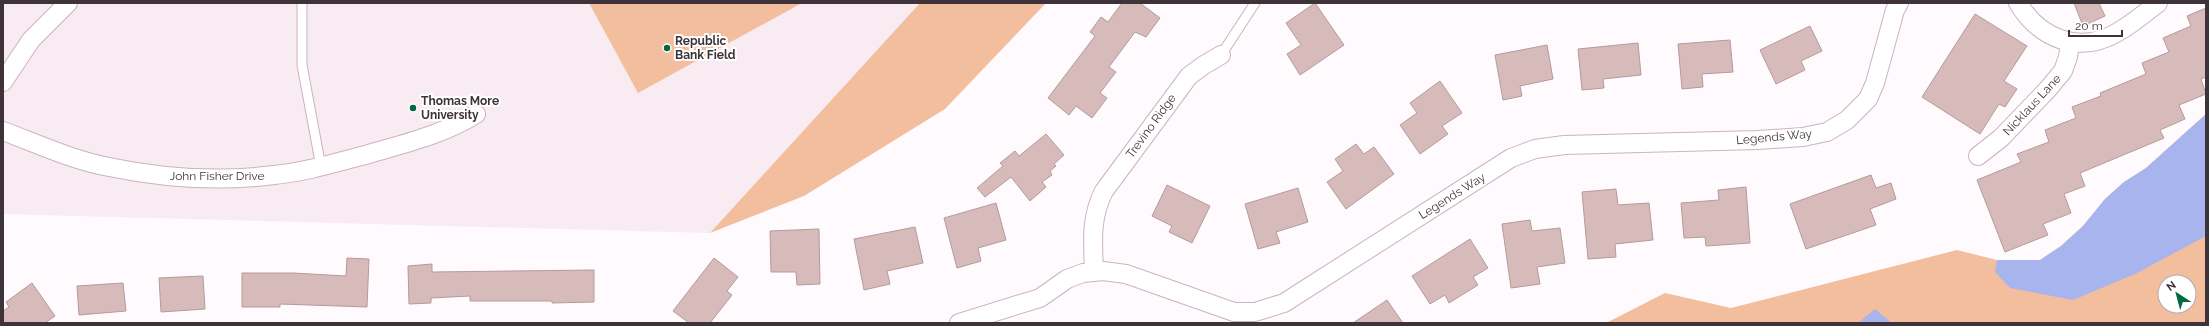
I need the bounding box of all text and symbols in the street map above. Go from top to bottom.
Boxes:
scale bar [2069,12,2122,38]
text: 20 m [2075,19,2103,33]
place label: Republic Bank Field [675,34,736,62]
marker: Republic Bank Field [662,43,672,53]
street label: Nicklaus Lane [2000,72,2064,138]
street label: Trevino Ridge [1123,91,1179,161]
place label: Thomas More University [421,94,499,122]
marker: Thomas More University [408,103,418,113]
street label: Legends Way [1736,127,1813,147]
street label: John Fisher Drive [169,169,265,183]
street label: Legends Way [1416,170,1488,222]
north arrow [2157,274,2197,314]
text: N [2164,279,2179,294]

